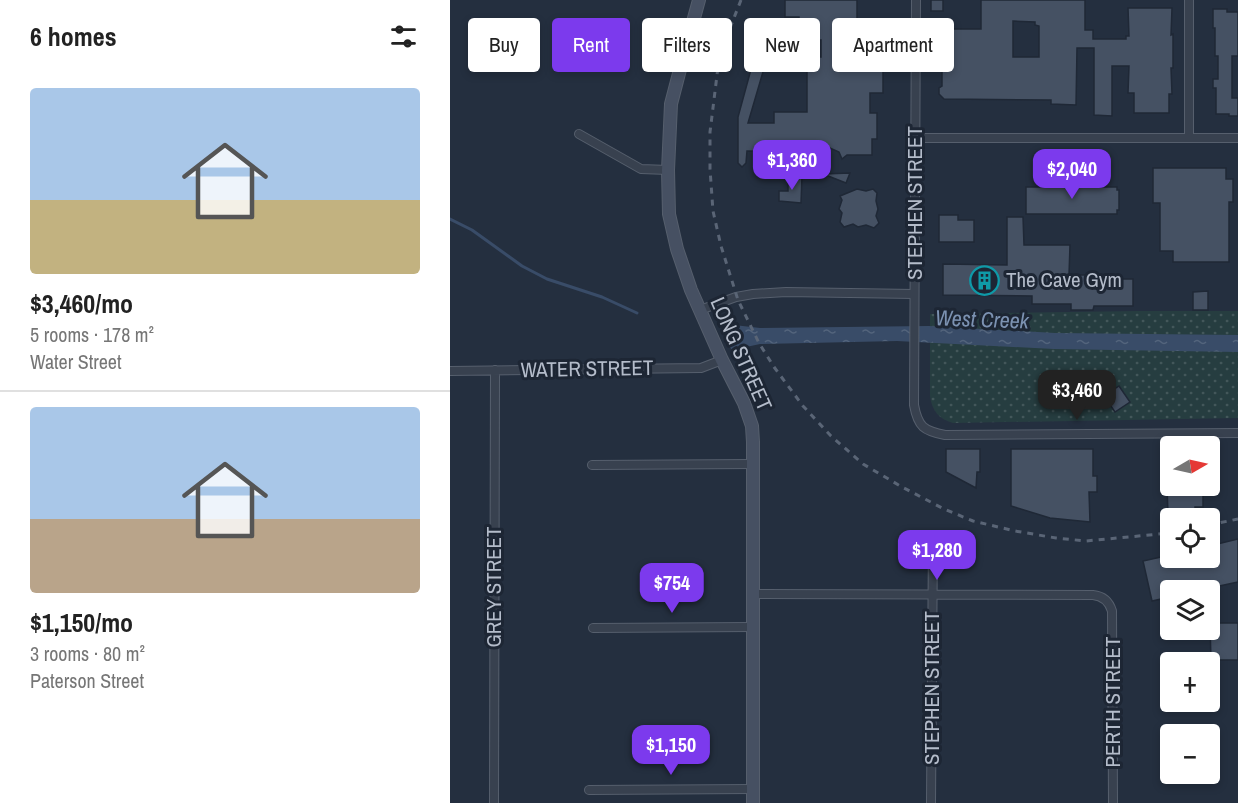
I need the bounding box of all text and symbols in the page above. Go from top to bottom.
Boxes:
chip: Buy [468,18,540,72]
chip: Rent [552,18,630,72]
chip: Filters [642,18,732,72]
chip: New [744,18,820,72]
chip: Apartment [832,18,954,72]
text: 6 homes [30,19,117,54]
icon: filters [387,20,420,53]
street label: STEPHEN STREET [900,125,929,280]
icon: home [171,127,279,235]
pin: $1,360 [743,140,841,191]
text: $1,360 [767,146,817,173]
pin: $2,040 [1023,149,1121,200]
text: $2,040 [1047,155,1097,182]
building icon: The Cave Gym [969,264,1001,296]
place label: The Cave Gym [1006,265,1122,294]
text: $3,460/mo [30,286,133,321]
street label: LONG STREET [703,292,780,416]
water label: West Creek [935,302,1030,336]
text: 5 rooms · 178 m² [30,321,154,348]
text: Water Street [30,348,121,375]
street label: WATER STREET [520,353,654,384]
pin: $3,460 [1028,370,1126,421]
text: $3,460 [1052,376,1102,403]
north arrow [1160,436,1220,496]
map controls [1160,436,1220,784]
icon: home [171,446,279,554]
button: locate [1160,508,1220,568]
street label: GREY STREET [479,526,508,648]
pin: $1,280 [888,530,986,581]
text: $1,280 [912,536,962,563]
pin: $754 [636,563,708,614]
text: $754 [654,569,690,596]
button: layers [1160,580,1220,640]
text: $1,150/mo [30,605,133,640]
street label: STEPHEN STREET [917,610,946,765]
street label: PERTH STREET [1098,636,1127,767]
text: 3 rooms · 80 m² [30,640,145,667]
button: + [1160,652,1220,712]
text: Paterson Street [30,667,144,694]
button: − [1160,724,1220,784]
pin: $1,150 [622,725,720,776]
text: $1,150 [646,731,696,758]

